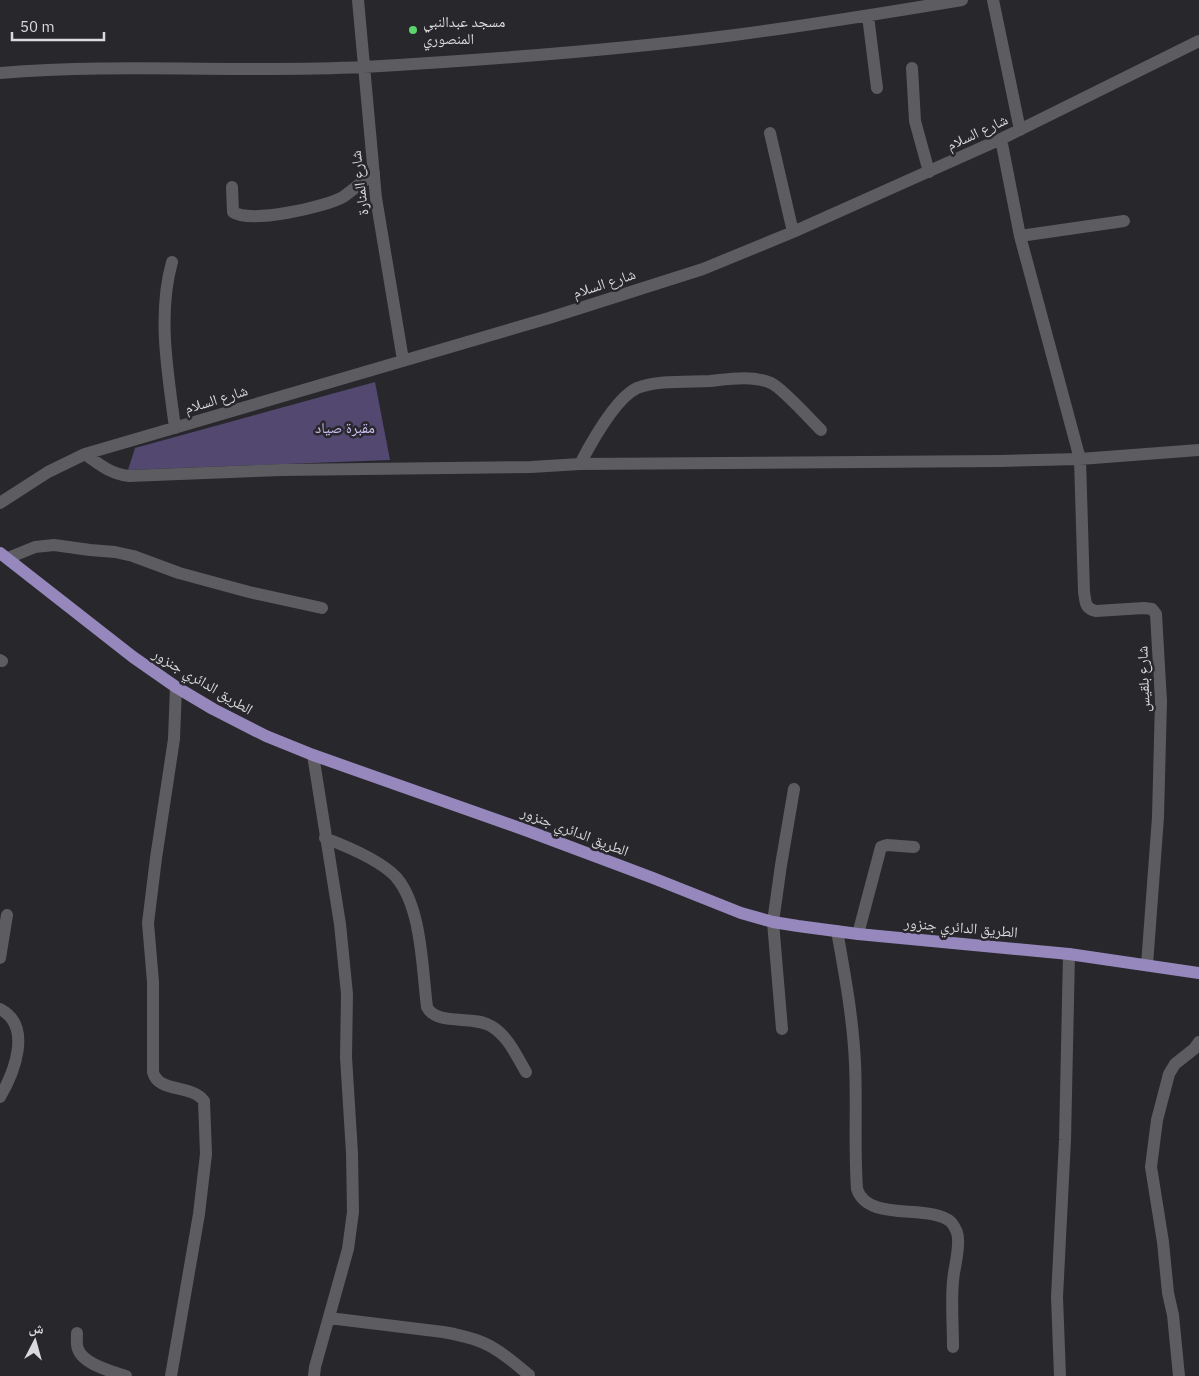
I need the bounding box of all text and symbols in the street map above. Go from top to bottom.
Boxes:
scale bar [12,10,105,42]
place label: مسجد عبدالنبي المنصوري [423,12,505,50]
text: 50 m [20,17,55,36]
marker: مسجد عبدالنبي المنصوري [407,24,419,36]
street label: شارع السلام [943,110,1011,155]
street label: شارع المنارة [346,149,373,216]
street label: شارع السلام [570,264,638,303]
street label: شارع السلام [182,380,250,419]
park label: مقبرة صياد [315,418,375,437]
street label: الطريق الدائري جنزور [147,643,257,721]
street label: شارع بلقيس [1132,645,1155,712]
street label: الطريق الدائري جنزور [517,801,632,863]
street label: الطريق الدائري جنزور [902,912,1019,944]
north arrow [10,1316,60,1366]
text: ش [28,1318,45,1338]

